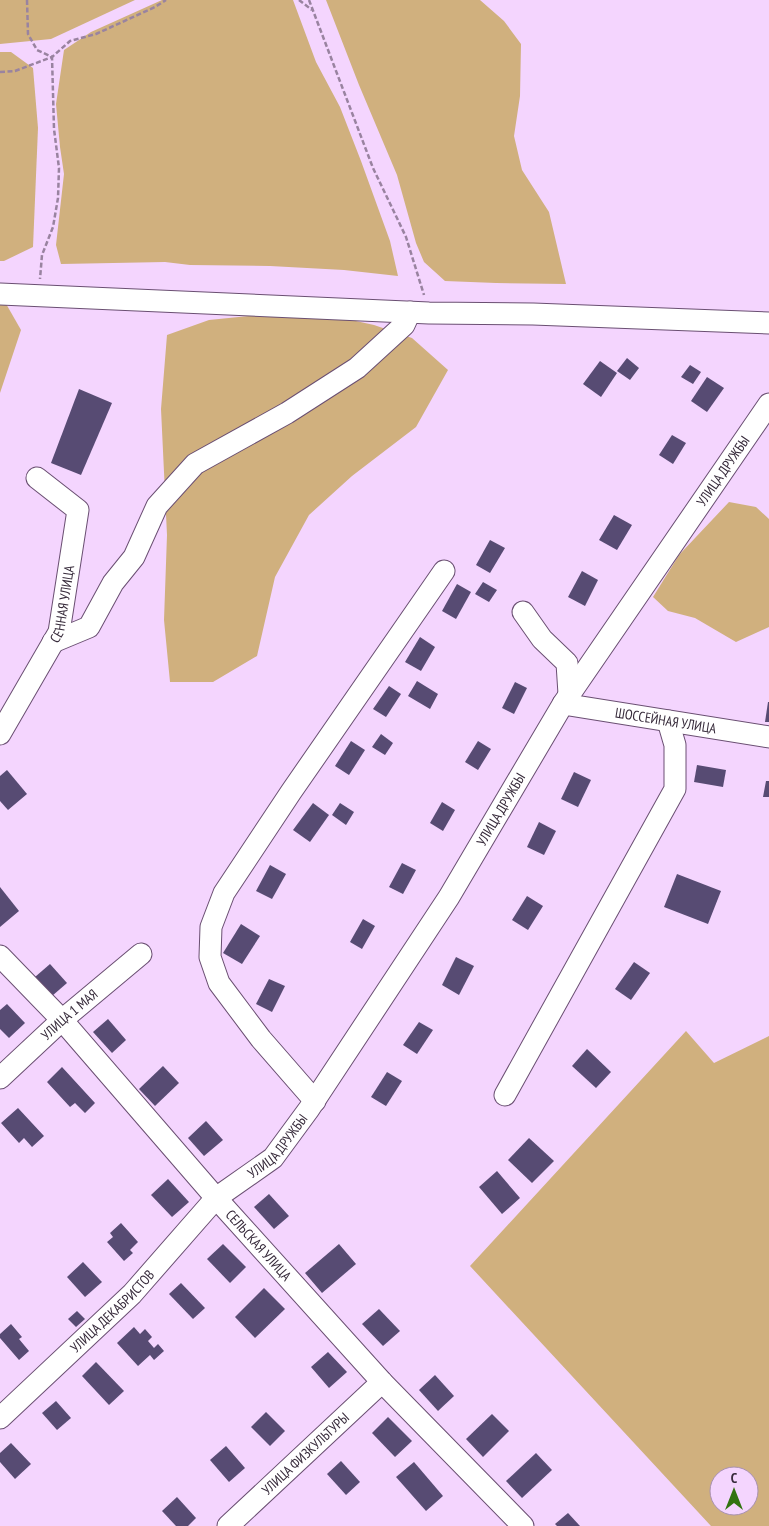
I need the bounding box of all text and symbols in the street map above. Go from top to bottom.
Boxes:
street label: УЛИЦА ДРУЖБЫ [693,432,753,510]
street label: СЕННАЯ УЛИЦА [46,564,78,646]
street label: ШОССЕЙНАЯ УЛИЦА [614,703,718,737]
street label: УЛИЦА ДРУЖБЫ [472,770,529,849]
street label: УЛИЦА 1 МАЯ [37,985,101,1044]
street label: УЛИЦА ДРУЖБЫ [244,1110,311,1182]
street label: СЕЛЬСКАЯ УЛИЦА [222,1206,296,1285]
street label: УЛИЦА ДЕКАБРИСТОВ [66,1266,158,1356]
street label: УЛИЦА ФИЗКУЛЬТУРЫ [258,1408,353,1499]
north arrow [709,1466,759,1516]
text: С [731,1469,738,1487]

